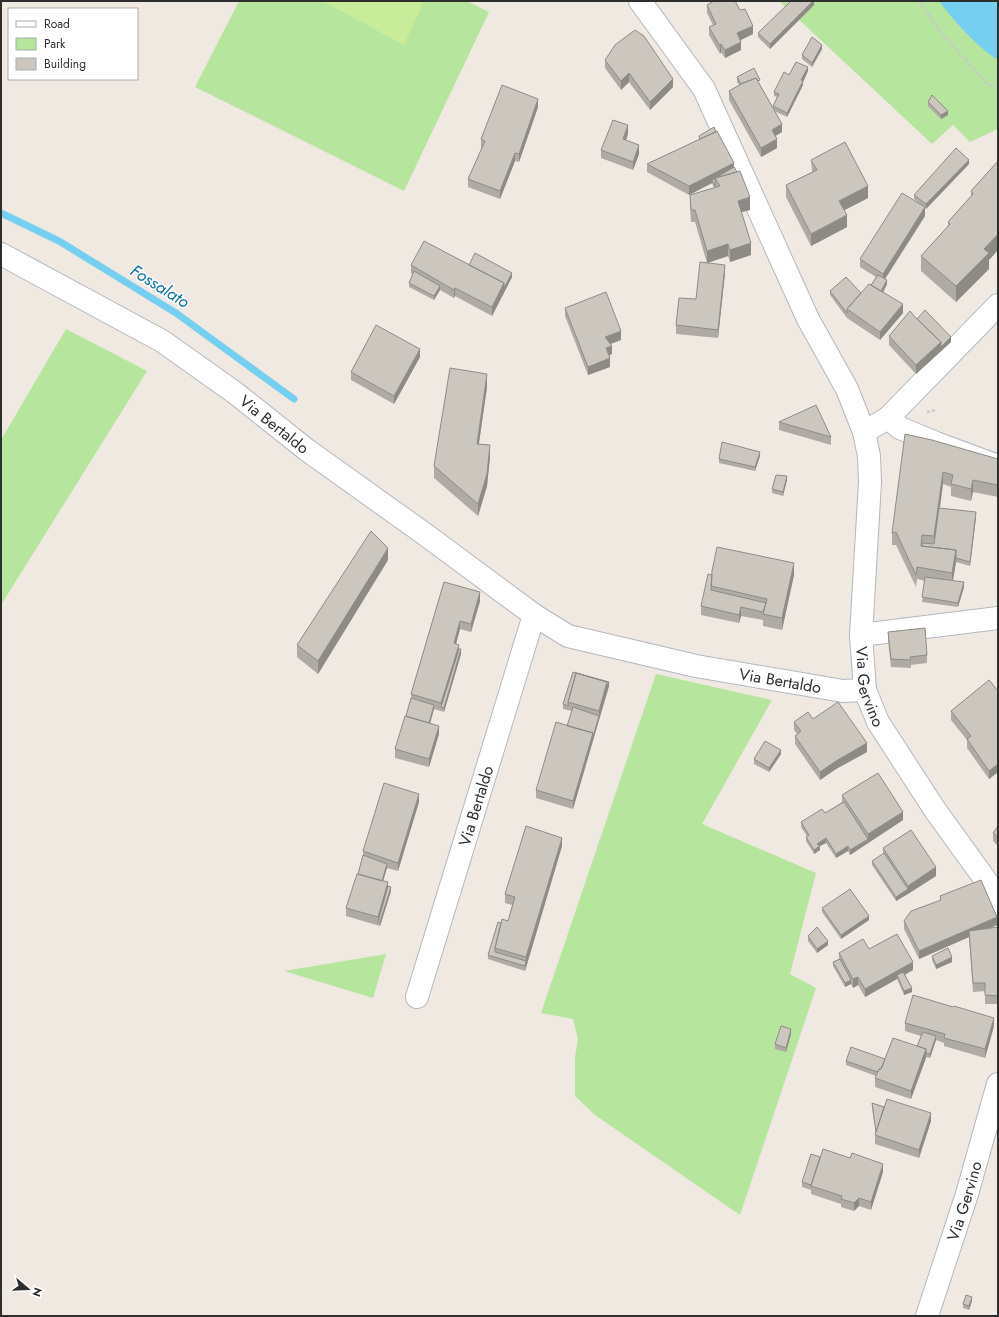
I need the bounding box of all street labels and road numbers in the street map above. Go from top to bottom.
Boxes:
street label: Via Bertaldo [235,389,314,459]
street label: Via Gervino [850,646,890,730]
street label: Via Bertaldo [737,662,823,699]
street label: Via Bertaldo [452,762,499,849]
street label: Via Gervino [941,1158,987,1244]

